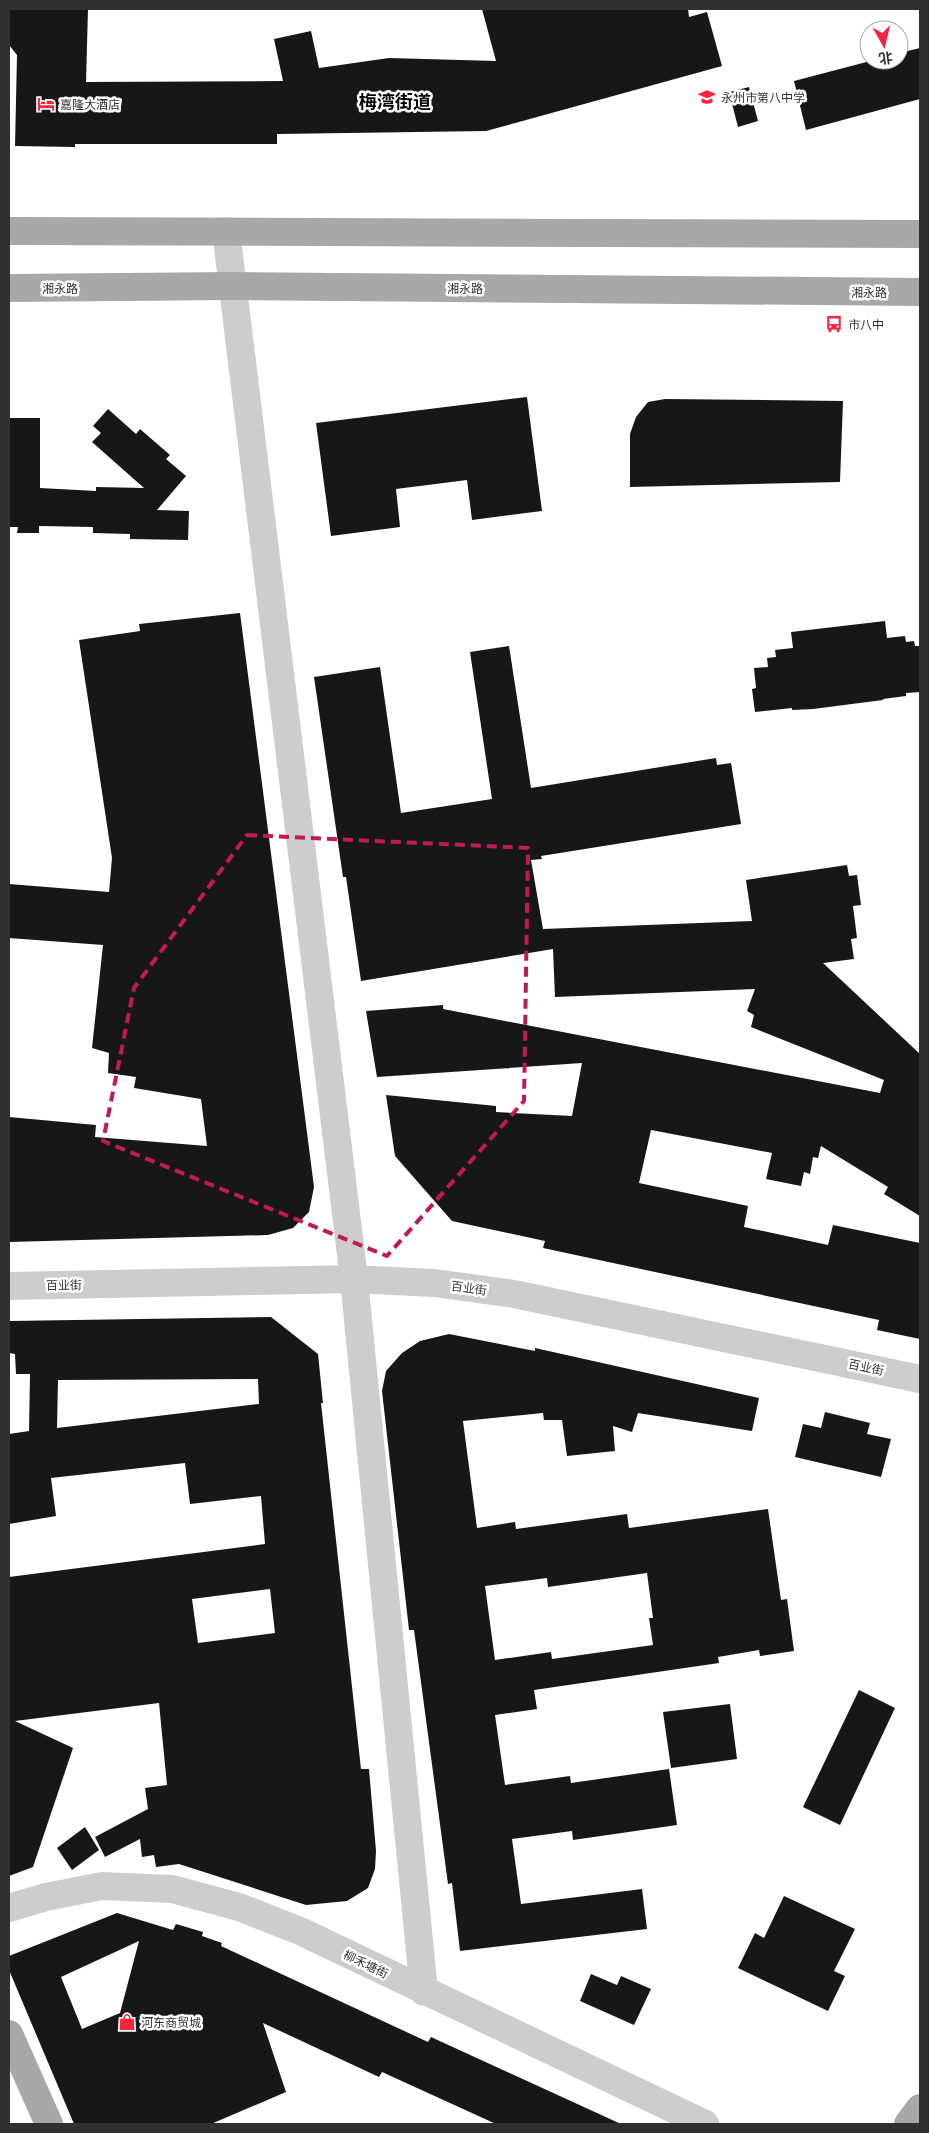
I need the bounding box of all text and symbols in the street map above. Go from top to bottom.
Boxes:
north arrow [859,20,909,70]
text: 北 [878,49,894,68]
school or university icon: 永州市第八中学 [697,87,717,107]
place label: 永州市第八中学 [721,90,805,105]
district label: 梅湾街道 [359,91,431,112]
hotel icon: 嘉隆大酒店 [36,94,56,114]
place label: 嘉隆大酒店 [60,97,120,112]
street label: 湘永路 [42,281,78,296]
street label: 湘永路 [447,281,483,296]
street label: 湘永路 [851,285,887,300]
bus stop icon: 市八中 [824,314,844,334]
place label: 市八中 [848,317,884,332]
street label: 百业街 [46,1277,82,1293]
street label: 百业街 [450,1278,488,1298]
street label: 百业街 [847,1356,885,1378]
street label: 柳禾塘街 [341,1947,391,1981]
shop icon: 河东商贸城 [117,2012,137,2032]
place label: 河东商贸城 [141,2015,201,2030]

